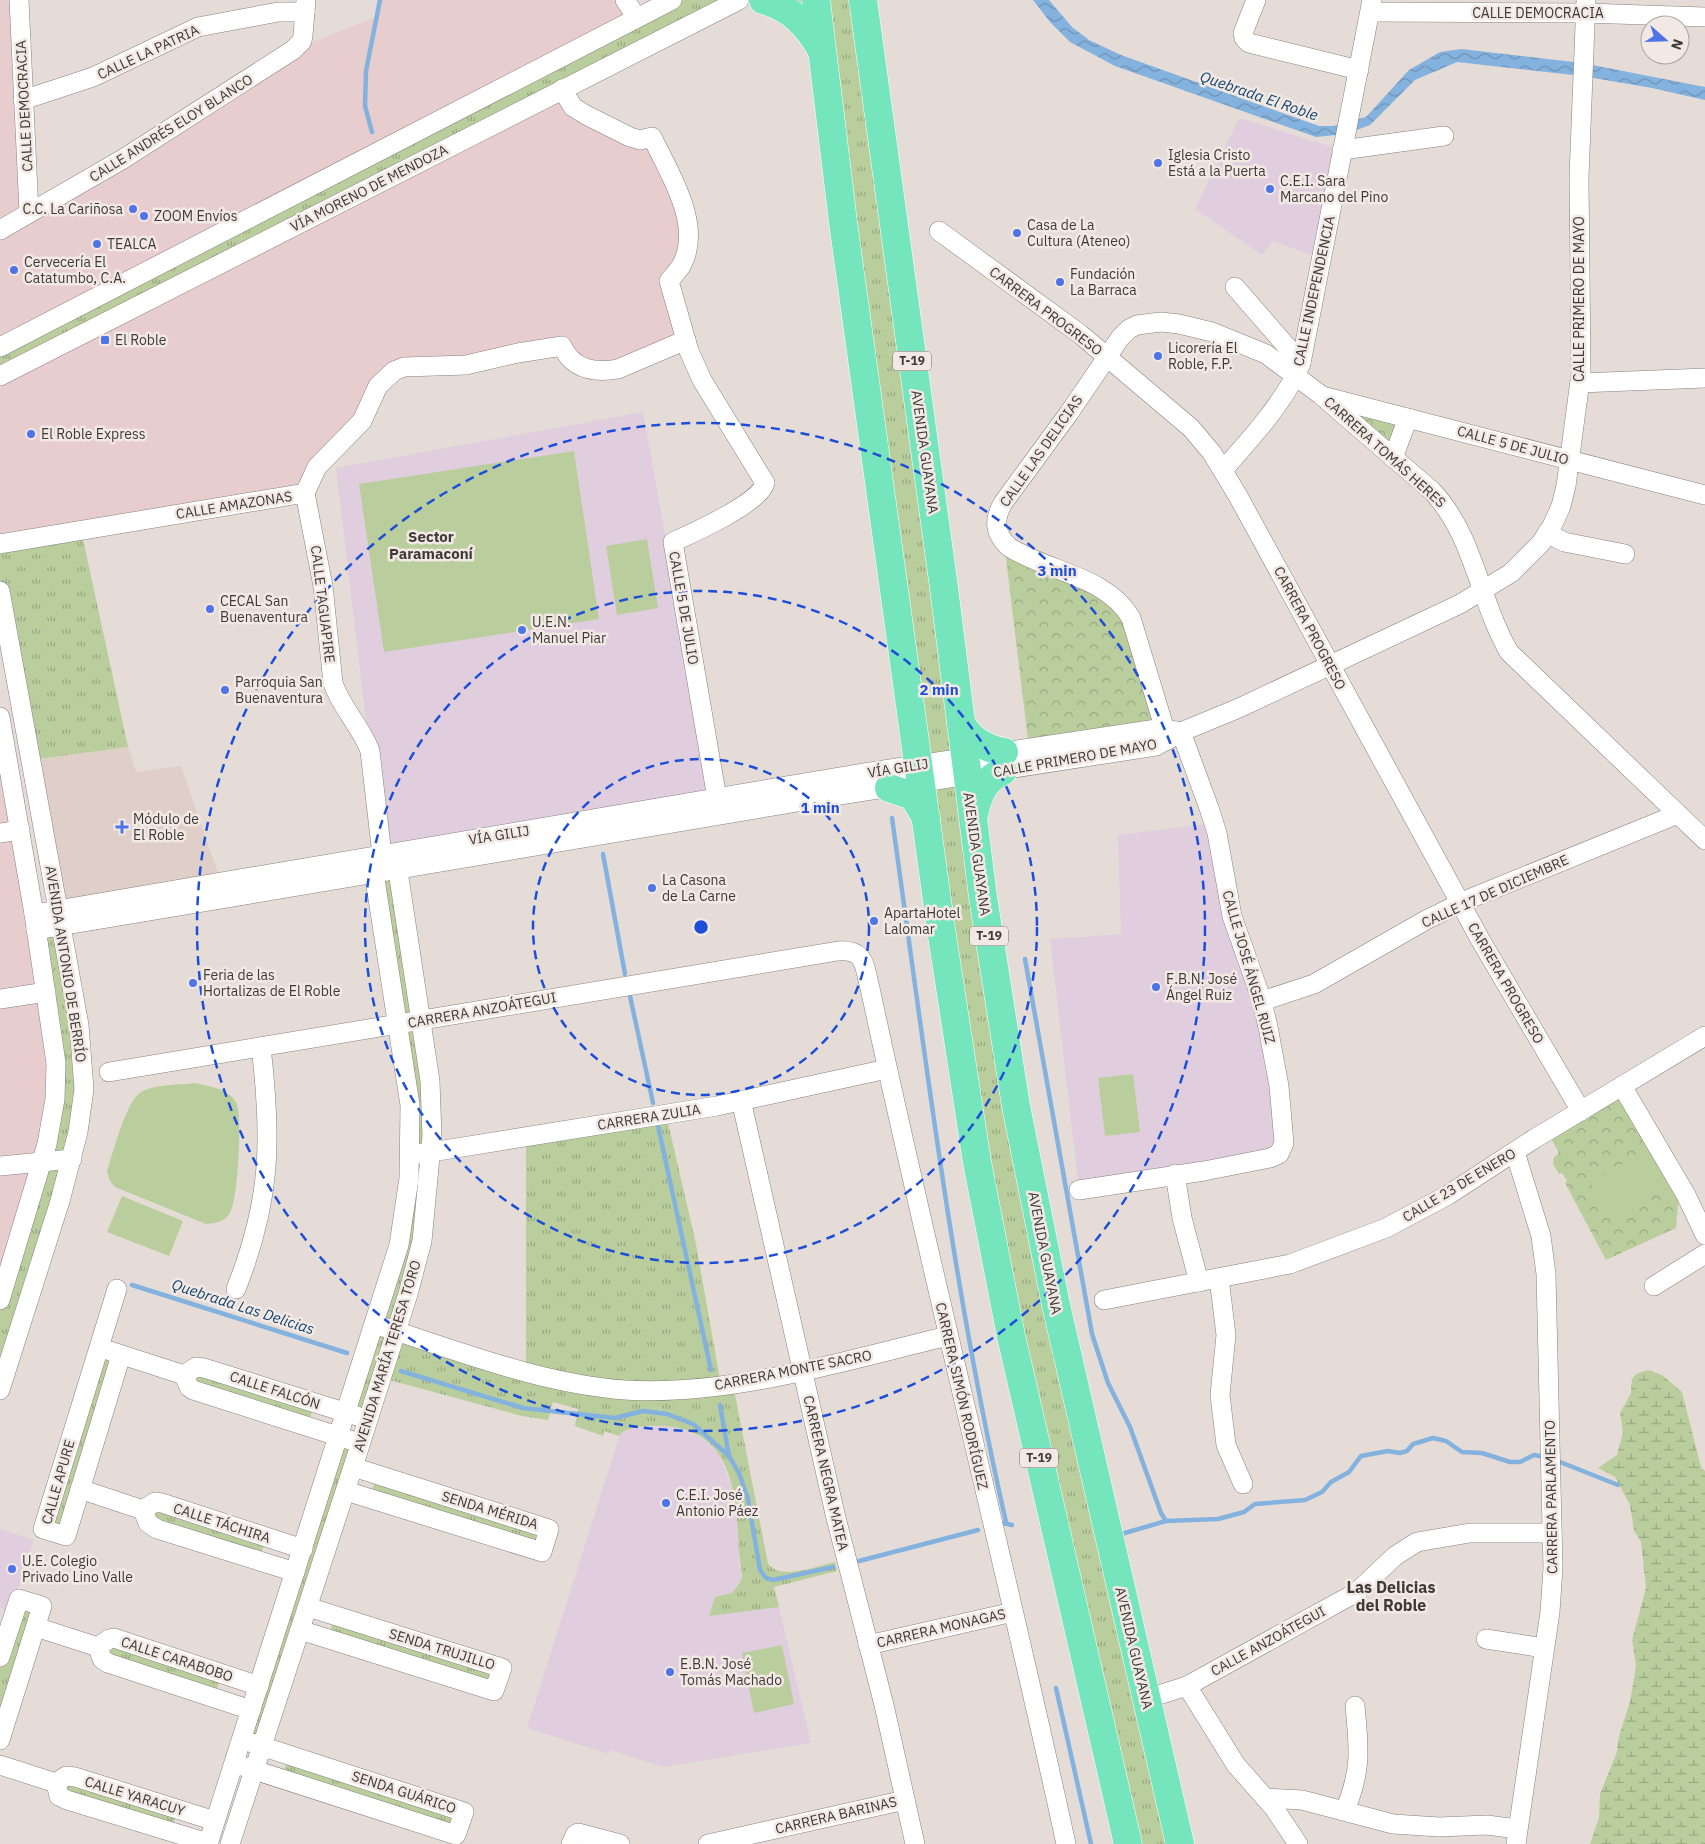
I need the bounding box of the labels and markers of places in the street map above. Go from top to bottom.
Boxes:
place label: Iglesia Cristo Está a la Puerta [1168,146,1266,180]
marker: Iglesia Cristo Está a la Puerta [1152,157,1164,169]
place label: C.E.I. Sara Marcano del Pino [1280,172,1388,206]
marker: C.E.I. Sara Marcano del Pino [1264,183,1276,195]
place label: C.C. La Cariñosa [22,200,124,218]
marker: C.C. La Cariñosa [127,203,139,215]
place label: ZOOM Envíos [154,207,238,225]
marker: ZOOM Envíos [138,210,150,222]
place label: Casa de La Cultura (Ateneo) [1027,216,1130,250]
marker: Casa de La Cultura (Ateneo) [1011,227,1023,239]
place label: TEALCA [107,235,156,253]
marker: TEALCA [91,238,103,250]
place label: Cervecería El Catatumbo, C.A. [24,253,126,287]
marker: Cervecería El Catatumbo, C.A. [8,264,20,276]
place label: Fundación La Barraca [1070,265,1137,299]
marker: Fundación La Barraca [1054,276,1066,288]
place label: El Roble [115,331,167,349]
marker: El Roble [99,334,111,346]
place label: Licorería El Roble, F.P. [1168,339,1238,373]
marker: Licorería El Roble, F.P. [1152,350,1164,362]
place label: El Roble Express [41,425,146,443]
marker: El Roble Express [25,428,37,440]
place label: CECAL San Buenaventura [220,592,308,626]
marker: CECAL San Buenaventura [204,603,216,615]
place label: U.E.N. Manuel Piar [532,613,606,647]
marker: U.E.N. Manuel Piar [516,624,528,636]
place label: Parroquia San Buenaventura [235,673,323,707]
marker: Parroquia San Buenaventura [219,684,231,696]
place label: Módulo de El Roble [133,810,199,844]
marker: Módulo de El Roble [115,820,129,834]
place label: La Casona de La Carne [662,871,736,905]
marker: La Casona de La Carne [646,882,658,894]
place label: ApartaHotel Lalomar [884,904,960,938]
marker: ApartaHotel Lalomar [868,915,880,927]
centre of rings [692,918,710,936]
place label: Feria de las Hortalizas de El Roble [203,966,341,1000]
place label: E.B.N. José Ángel Ruiz [1166,970,1238,1004]
marker: Feria de las Hortalizas de El Roble [187,977,199,989]
marker: E.B.N. José Ángel Ruiz [1150,981,1162,993]
place label: C.E.I. José Antonio Páez [676,1486,759,1520]
marker: C.E.I. José Antonio Páez [660,1497,672,1509]
place label: U.E. Colegio Privado Lino Valle [22,1552,133,1586]
marker: U.E. Colegio Privado Lino Valle [6,1563,18,1575]
place label: E.B.N. José Tomás Machado [680,1655,782,1689]
marker: E.B.N. José Tomás Machado [664,1666,676,1678]

